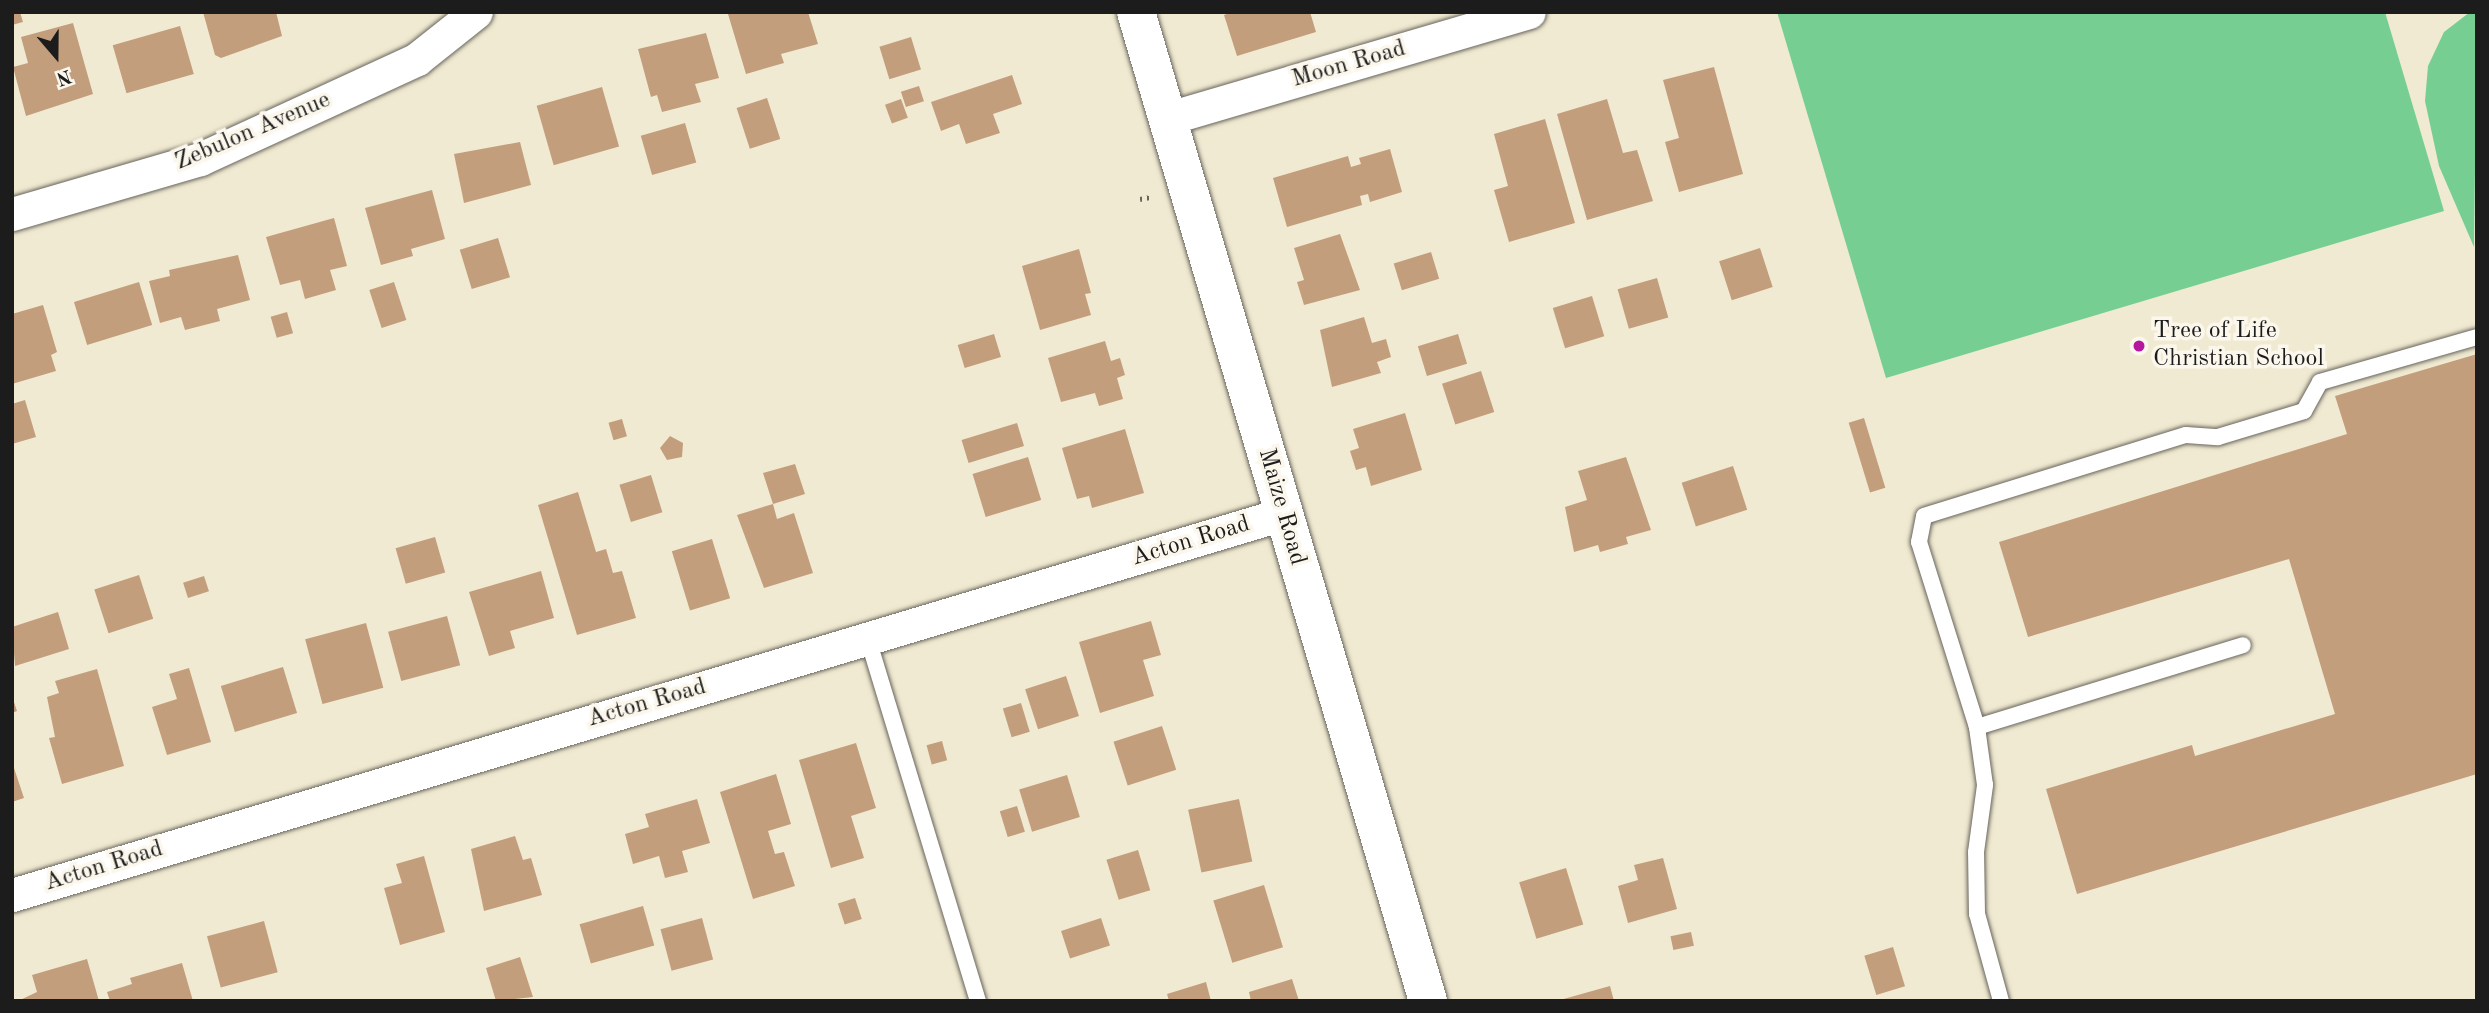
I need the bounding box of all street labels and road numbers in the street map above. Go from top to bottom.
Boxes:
street label: Moon Road [1289,35,1409,95]
street label: Zebulon Avenue [171,86,335,178]
street label: Maize Road [1251,445,1311,569]
street label: Acton Road [1128,510,1254,574]
street label: Acton Road [584,673,710,735]
street label: Acton Road [41,835,167,899]

